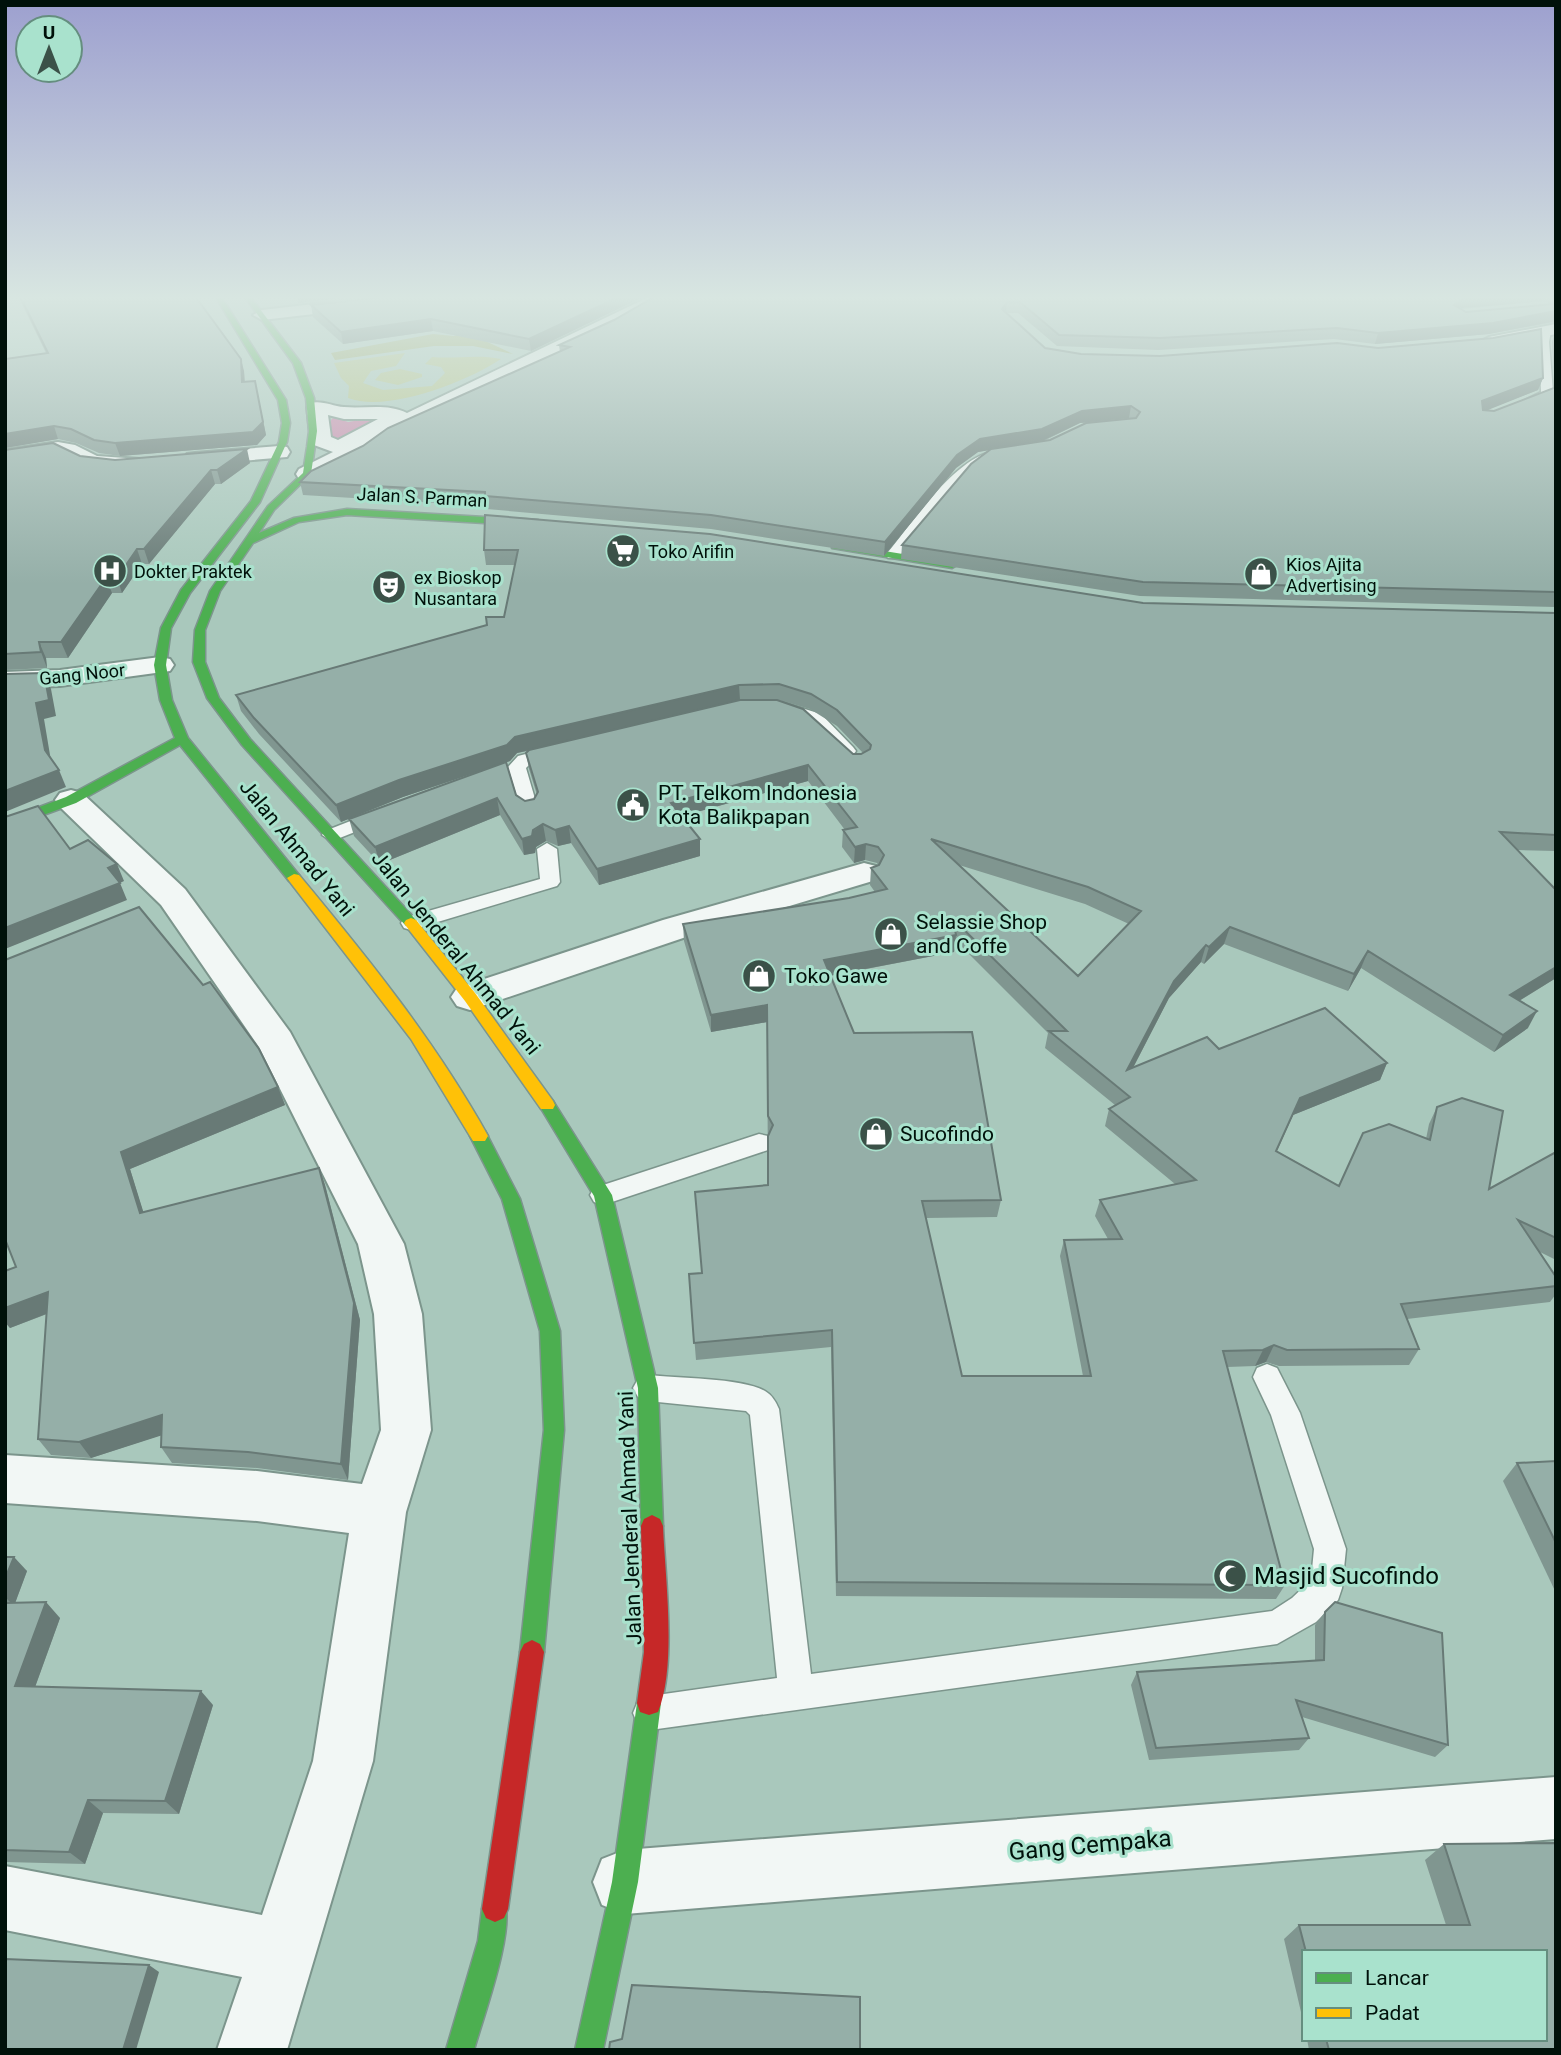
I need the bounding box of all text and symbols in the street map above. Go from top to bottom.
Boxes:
north arrow [14,14,84,84]
text: U [43,21,55,44]
street label: Jalan S. Parman [356,483,488,511]
supermarket icon: Toko Arifin [604,532,642,570]
place label: Toko Arifin [648,541,734,562]
hospital icon: Dokter Praktek [91,552,129,590]
place label: Kios Ajita Advertising [1286,554,1377,596]
shop icon: Kios Ajita Advertising [1242,555,1280,593]
place label: Dokter Praktek [134,561,253,582]
place label: ex Bioskop Nusantara [414,567,502,609]
theatre icon: ex Bioskop Nusantara [370,568,408,606]
street label: Gang Noor [38,659,126,689]
street label: Jalan Ahmad Yani [235,775,359,921]
place label: PT. Telkom Indonesia Kota Balikpapan [658,781,857,829]
public building icon: PT. Telkom Indonesia Kota Balikpapan [614,786,652,824]
street label: Jalan Jenderal Ahmad Yani [367,847,545,1059]
place label: Selassie Shop and Coffe [916,910,1047,958]
shop icon: Selassie Shop and Coffe [872,915,910,953]
shop icon: Toko Gawe [740,957,778,995]
place label: Toko Gawe [784,964,888,988]
shop icon: Sucofindo [857,1115,895,1153]
place label: Sucofindo [900,1122,994,1146]
street label: Jalan Jenderal Ahmad Yani [614,1391,646,1645]
mosque icon: Masjid Sucofindo [1211,1557,1249,1595]
place label: Masjid Sucofindo [1254,1562,1439,1590]
street label: Gang Cempaka [1007,1824,1173,1866]
legend [1302,1950,1547,2041]
text: Lancar [1365,1966,1429,1990]
text: Padat [1365,2001,1420,2025]

